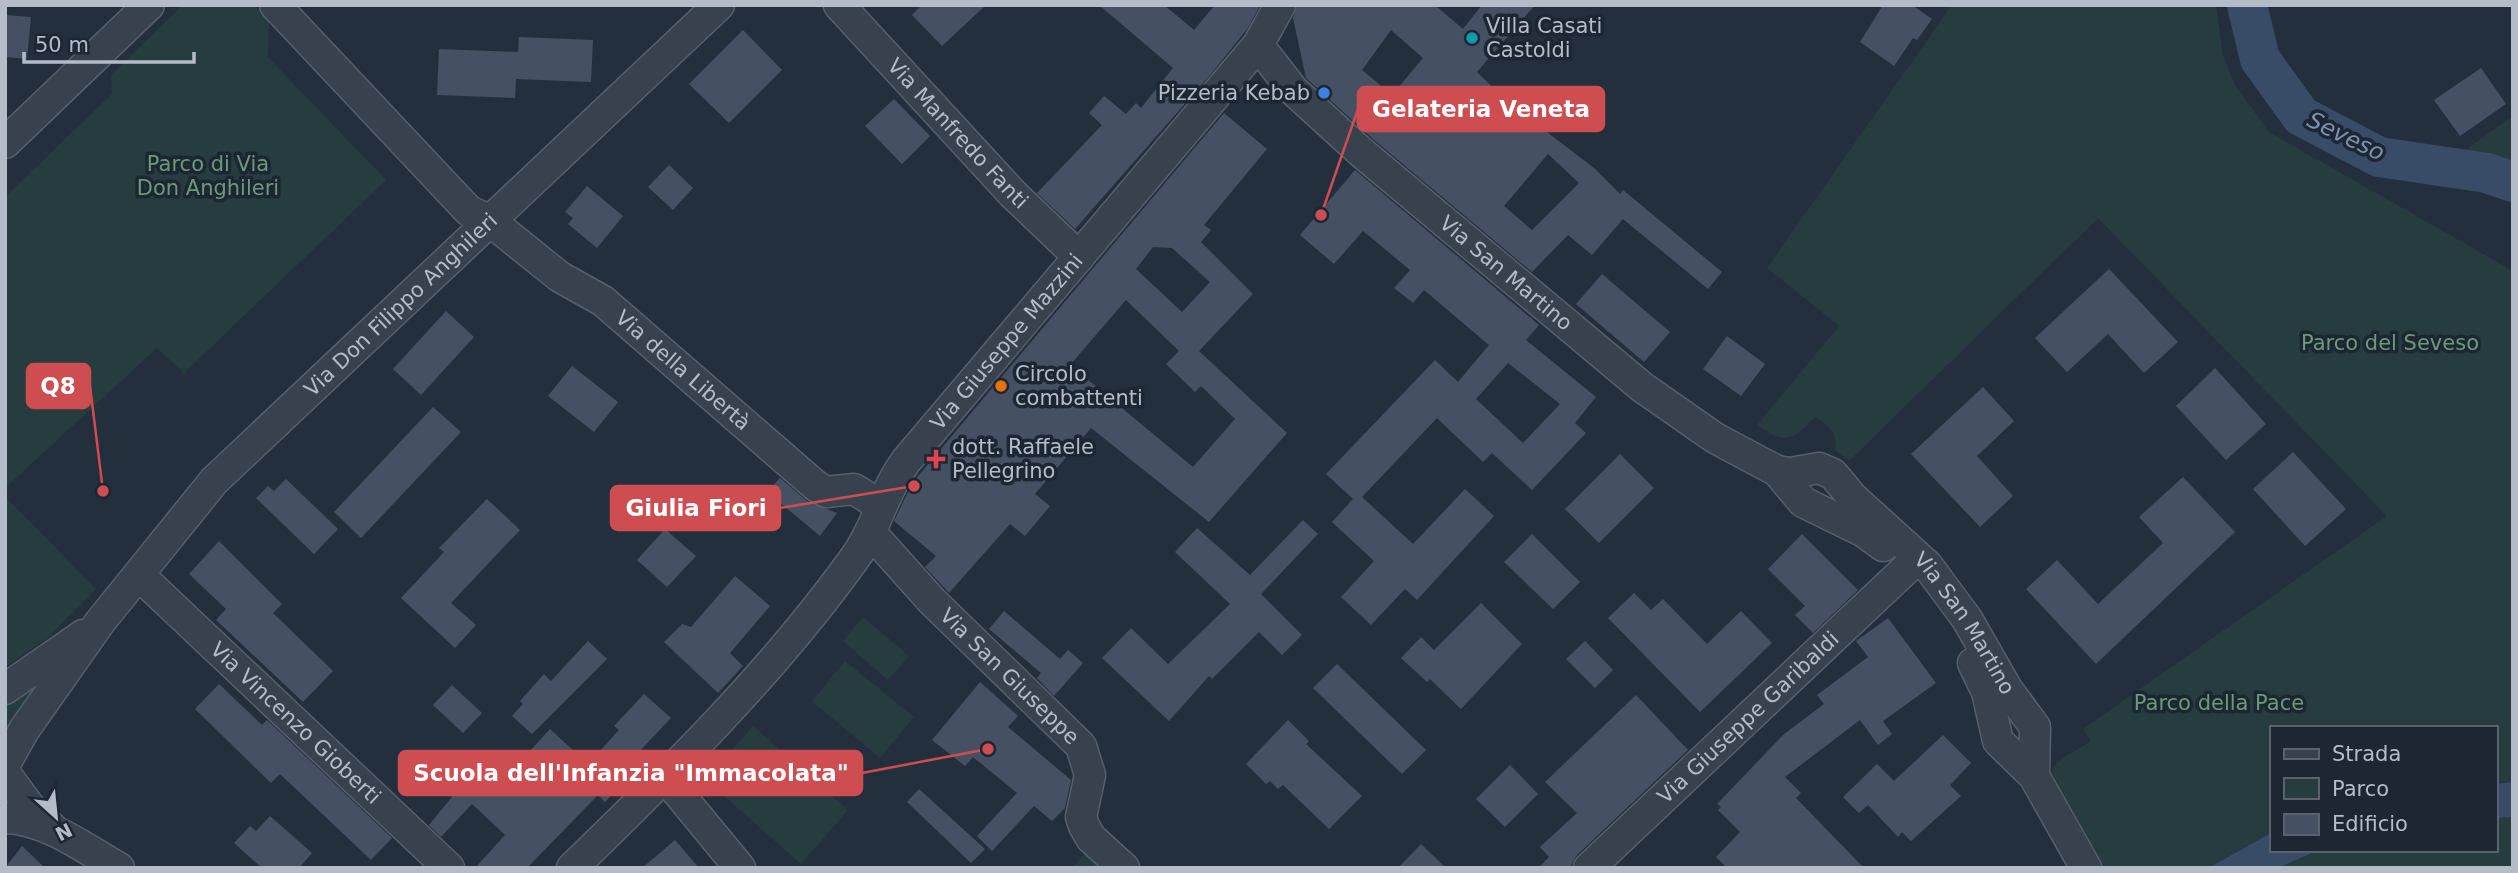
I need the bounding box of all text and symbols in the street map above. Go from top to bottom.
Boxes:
place label: Villa Casati Castoldi [1486,14,1602,62]
scale bar [24,21,194,65]
marker: Villa Casati Castoldi [1464,30,1480,46]
text: 50 m [35,33,89,57]
street label: Via Manfredo Fanti [883,54,1033,214]
place label: Pizzeria Kebab [1158,81,1310,105]
marker: Pizzeria Kebab [1316,85,1332,101]
callout: Gelateria Veneta [1358,87,1604,131]
text: Gelateria Veneta [1372,96,1590,122]
water label: Seveso [2303,106,2389,166]
park label: Parco di Via Don Anghileri [137,152,279,200]
street label: Via Don Filippo Anghileri [299,208,502,402]
street label: Via San Martino [1435,211,1577,335]
street label: Via Giuseppe Mazzini [926,249,1088,435]
street label: Via della Libertà [611,305,755,435]
park label: Parco del Seveso [2301,331,2479,355]
place label: Circolo combattenti [1015,362,1143,410]
callout: Q8 [27,364,90,408]
text: Q8 [40,373,76,399]
marker: Circolo combattenti [993,378,1009,394]
place label: dott. Raffaele Pellegrino [952,435,1094,483]
marker: dott. Raffaele Pellegrino [926,449,946,469]
callout: Giulia Fiori [611,486,780,530]
text: Giulia Fiori [625,495,767,521]
street label: Via San Martino [1909,547,2020,699]
street label: Via San Giuseppe [935,603,1084,749]
street label: Via Giuseppe Garibaldi [1653,627,1844,809]
street label: Via Vincenzo Gioberti [206,637,385,809]
park label: Parco della Pace [2134,691,2304,715]
legend [2270,726,2497,852]
text: Strada [2332,742,2401,766]
callout: Scuola dell'Infanzia "Immacolata" [399,751,862,795]
text: Scuola dell'Infanzia "Immacolata" [413,760,849,786]
text: Parco [2332,777,2389,801]
north arrow [21,782,91,852]
text: Edificio [2332,812,2408,836]
text: N [52,819,76,846]

